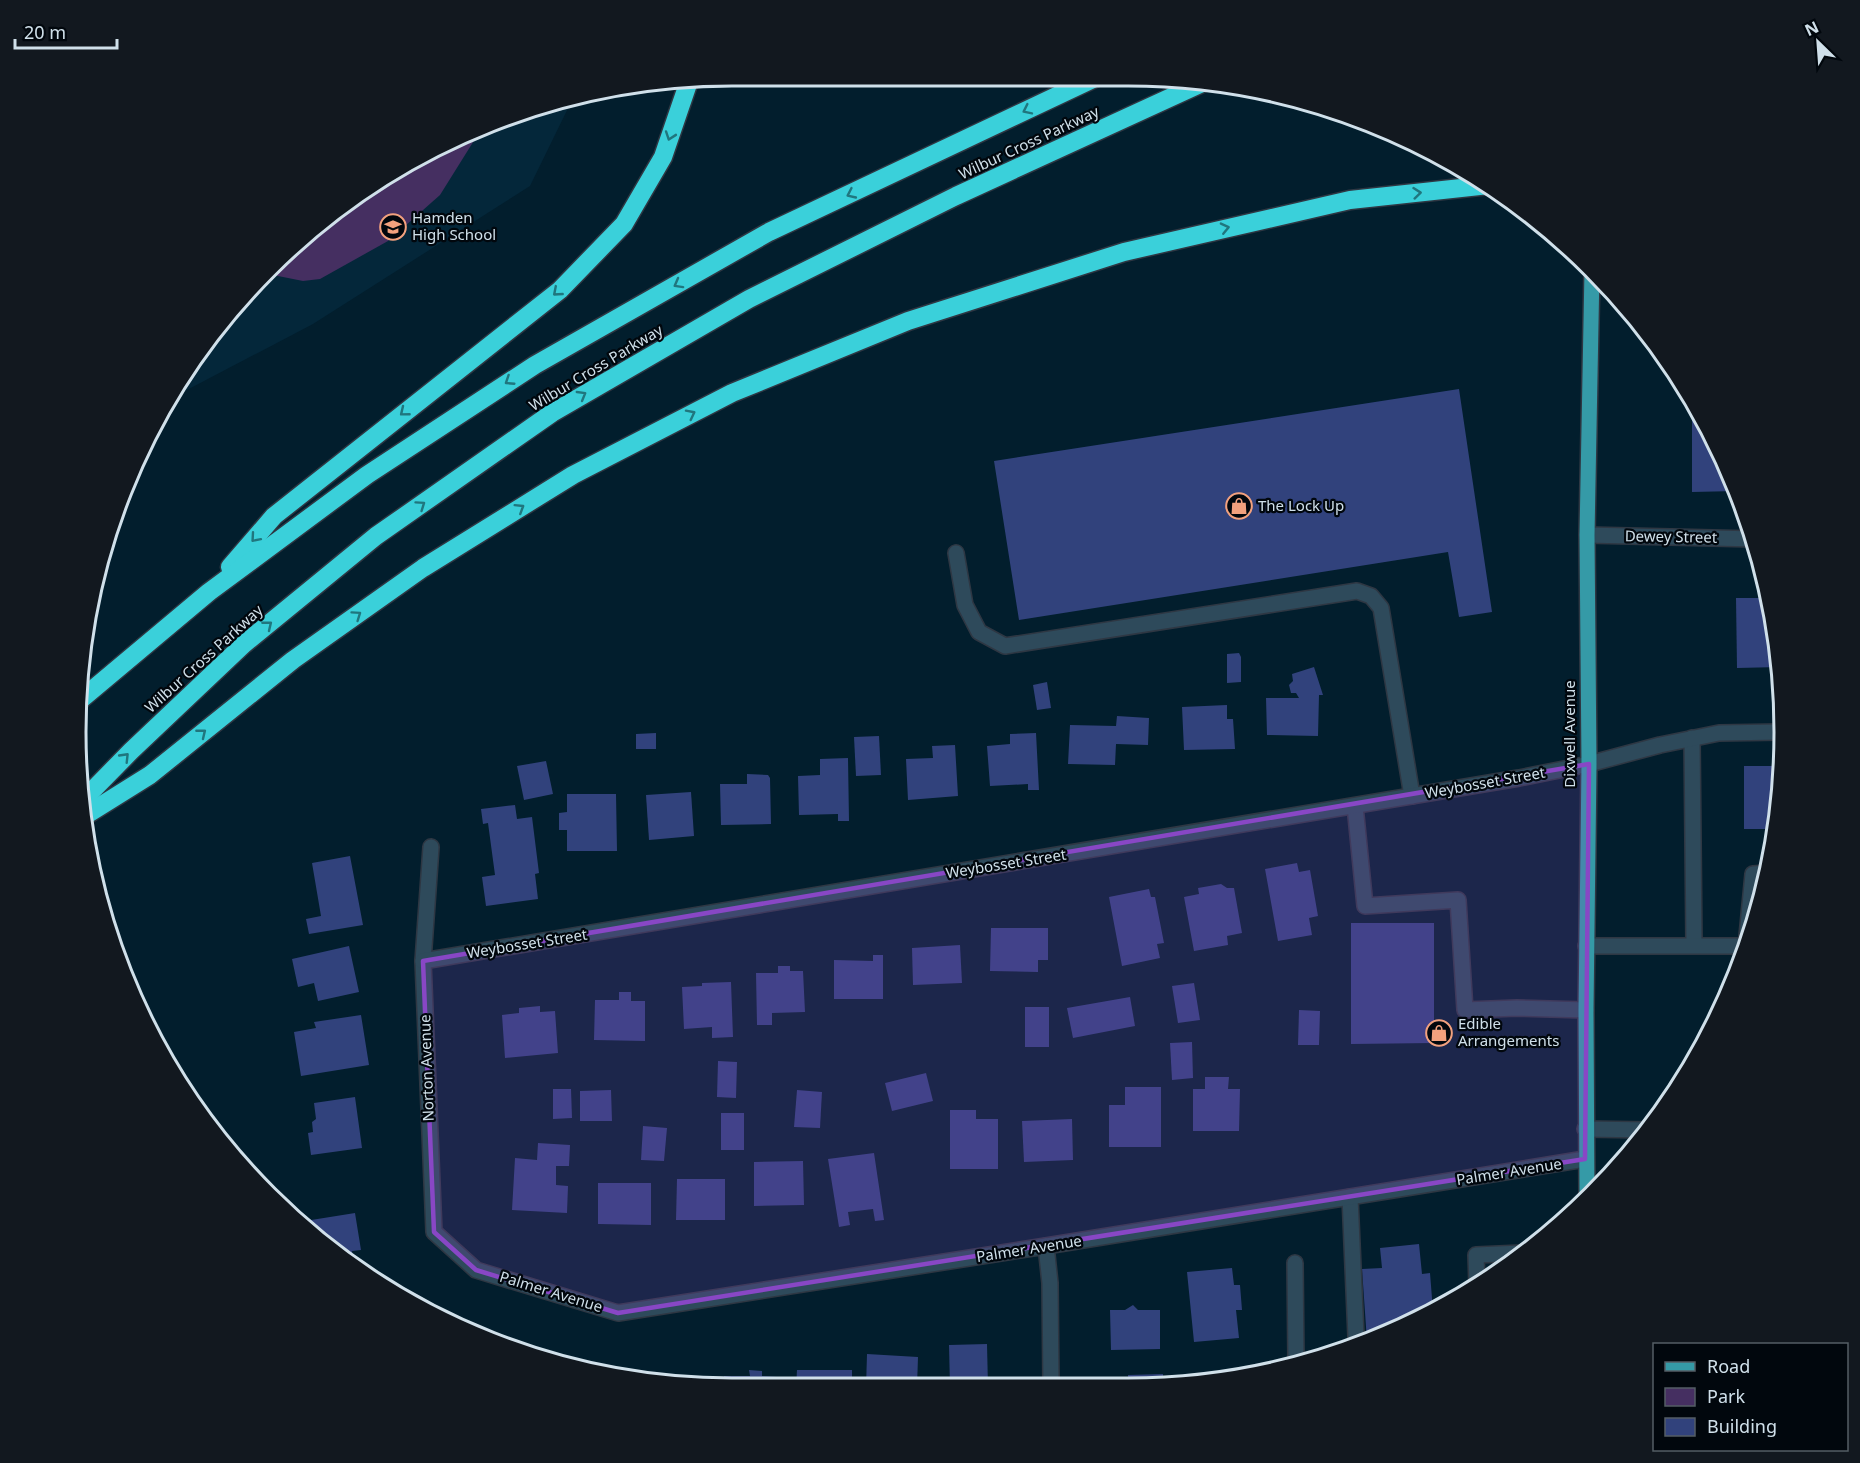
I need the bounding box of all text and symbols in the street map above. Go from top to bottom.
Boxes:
scale bar [15,12,117,50]
north arrow [1788,12,1848,72]
text: N [1801,16,1822,41]
text: 20 m [24,20,66,44]
street label: Wilbur Cross Parkway [955,101,1102,183]
one-way arrow [1023,103,1034,115]
one-way arrow [665,130,677,141]
one-way arrow [846,186,857,198]
one-way arrow [1412,187,1421,199]
place label: Hamden High School [412,207,496,244]
school or university icon: Hamden High School [378,212,408,242]
one-way arrow [1220,223,1230,236]
one-way arrow [674,276,684,288]
one-way arrow [553,285,564,296]
street label: Wilbur Cross Parkway [525,319,666,415]
one-way arrow [505,374,516,385]
one-way arrow [576,391,587,403]
one-way arrow [399,405,410,416]
one-way arrow [685,410,696,422]
shop icon: The Lock Up [1224,491,1254,521]
place label: The Lock Up [1258,495,1344,515]
one-way arrow [415,501,426,512]
one-way arrow [514,503,524,515]
street label: Dewey Street [1625,525,1718,547]
one-way arrow [251,531,262,542]
street label: Wilbur Cross Parkway [140,600,267,717]
one-way arrow [351,611,362,622]
one-way arrow [261,621,272,632]
street label: Dixwell Avenue [1559,680,1579,788]
one-way arrow [195,729,206,740]
one-way arrow [117,754,128,765]
street label: Weybosset Street [1423,761,1547,802]
street label: Weybosset Street [944,844,1068,882]
street label: Weybosset Street [465,924,589,962]
place label: Edible Arrangements [1458,1013,1559,1050]
street label: Norton Avenue [414,1014,438,1122]
shop icon: Edible Arrangements [1424,1018,1454,1048]
street label: Palmer Avenue [1455,1153,1563,1189]
street label: Palmer Avenue [975,1230,1083,1266]
street label: Palmer Avenue [497,1266,605,1316]
legend [1653,1343,1848,1451]
text: Road [1707,1354,1750,1378]
text: Park [1707,1384,1745,1408]
text: Building [1707,1414,1777,1438]

